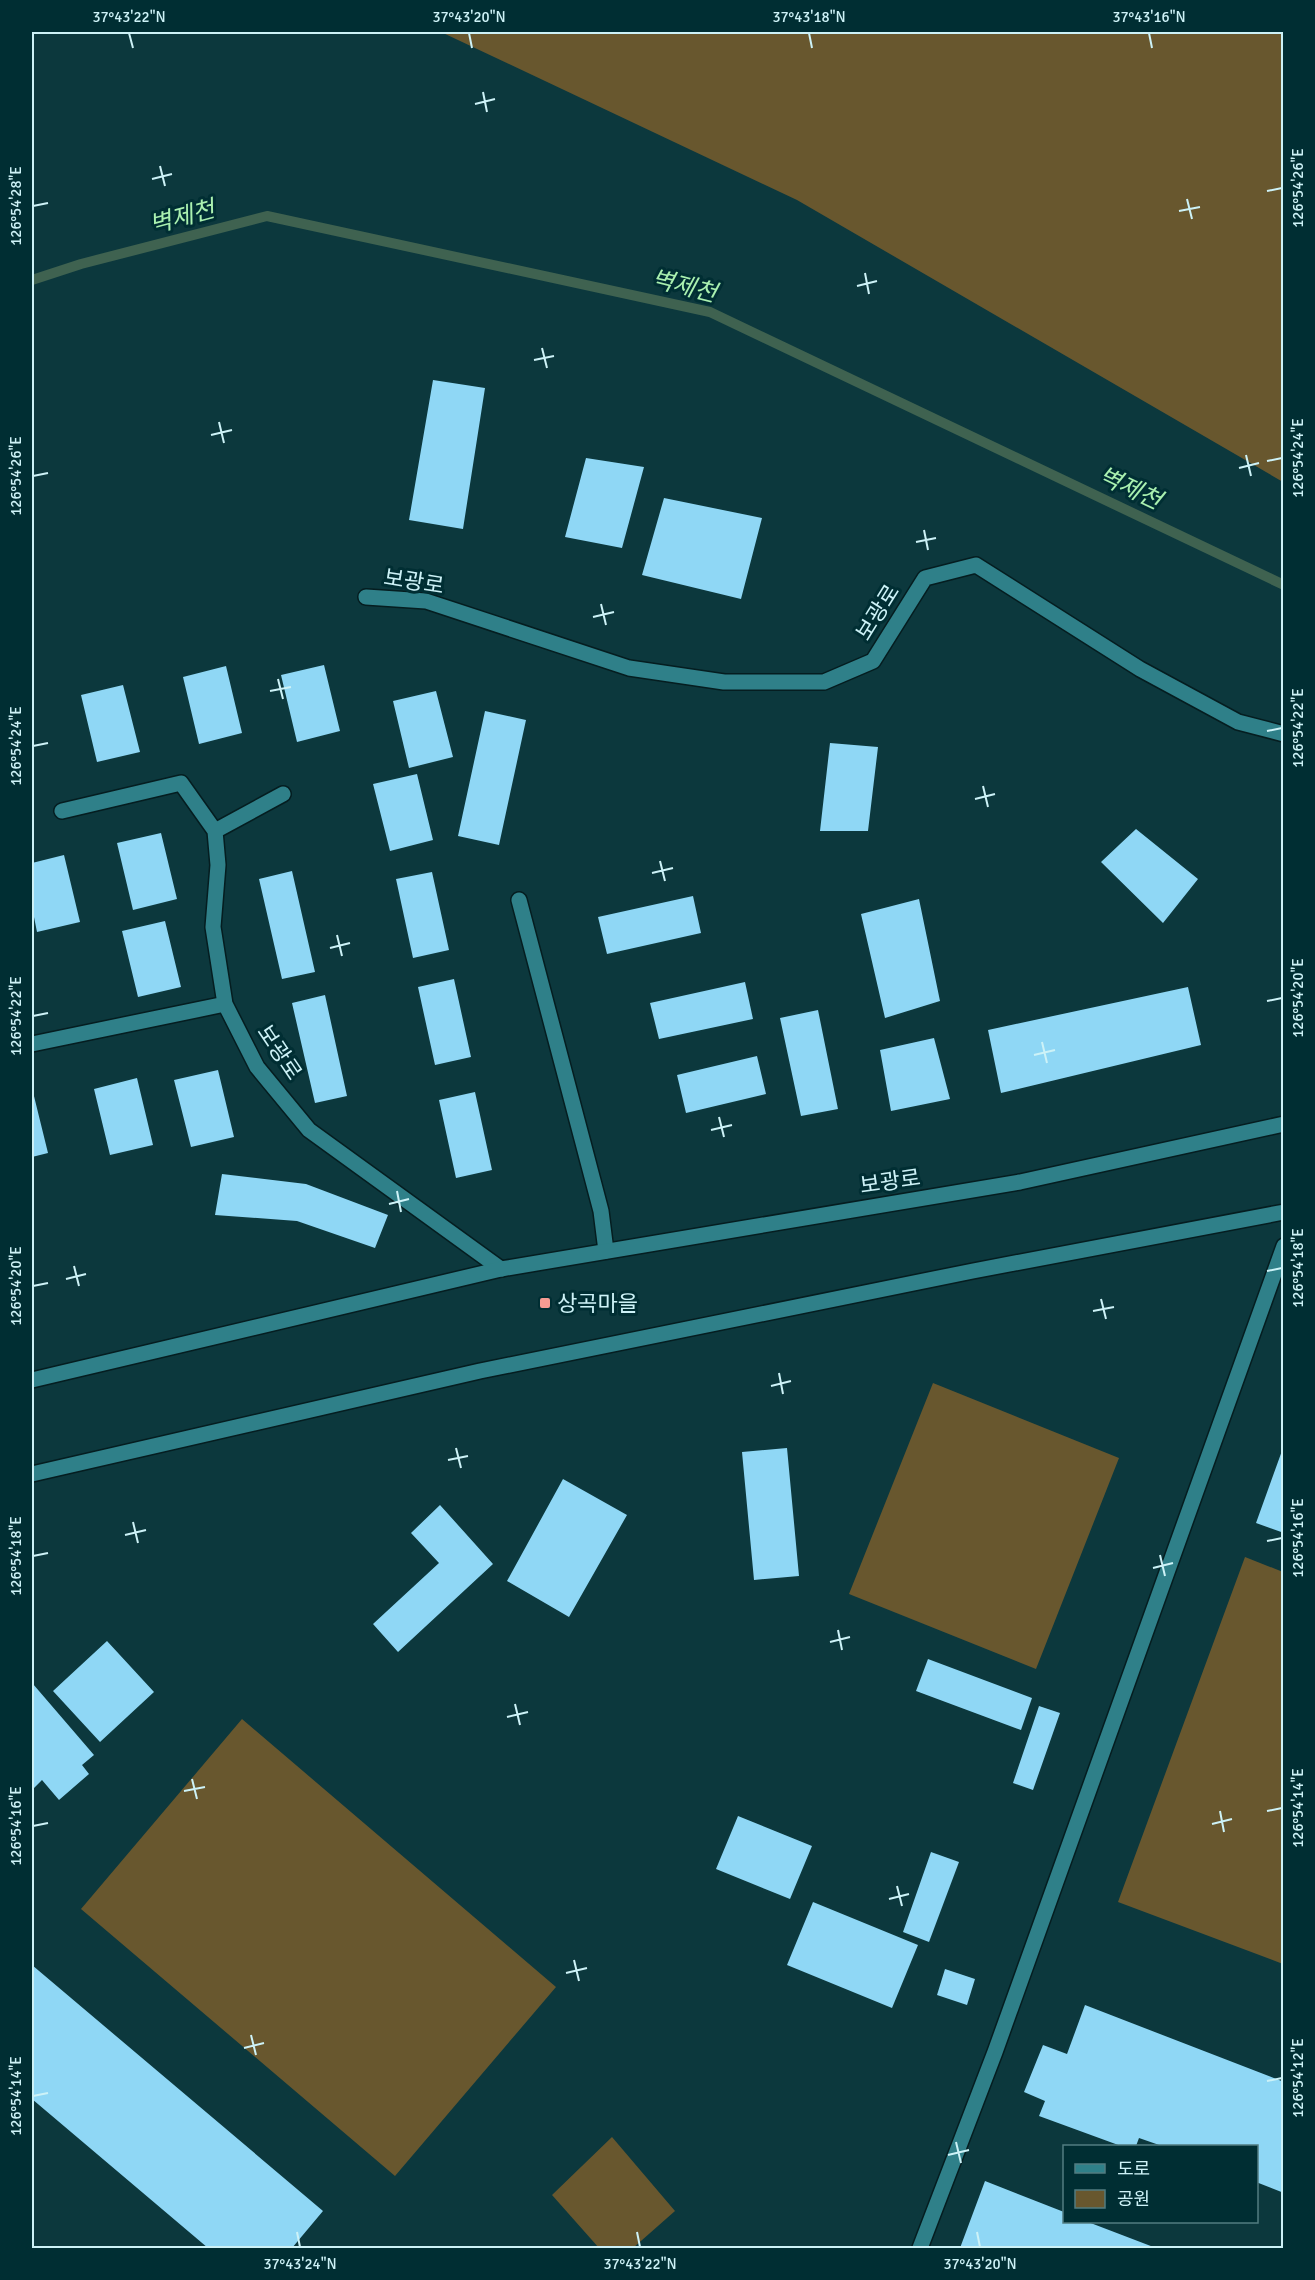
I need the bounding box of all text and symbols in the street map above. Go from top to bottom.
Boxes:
text: 37°43'22"N [92,8,166,26]
text: 37°43'20"N [432,8,506,26]
text: 37°43'18"N [772,8,846,26]
text: 37°43'16"N [1112,8,1186,26]
text: 126°54'26"E [1289,148,1307,228]
text: 126°54'28"E [7,166,25,246]
water label: 벽제천 [146,193,221,240]
water label: 벽제천 [648,263,723,309]
text: 126°54'24"E [1289,418,1307,498]
text: 126°54'26"E [7,436,25,516]
water label: 벽제천 [1094,460,1169,517]
street label: 보광로 [382,563,446,600]
street label: 보광로 [850,579,905,645]
text: 126°54'22"E [1289,688,1307,768]
text: 126°54'24"E [7,706,25,786]
text: 126°54'20"E [1289,958,1307,1038]
text: 126°54'22"E [7,976,25,1056]
street label: 보광로 [251,1020,308,1085]
street label: 보광로 [858,1164,922,1199]
text: 126°54'18"E [1289,1228,1307,1308]
text: 126°54'20"E [7,1246,25,1326]
place label: 상곡마을 [557,1290,638,1317]
marker: 상곡마을 [538,1296,552,1310]
text: 126°54'16"E [1289,1498,1307,1578]
text: 126°54'18"E [7,1516,25,1596]
text: 126°54'14"E [1289,1768,1307,1848]
text: 126°54'16"E [7,1786,25,1866]
text: 126°54'12"E [1289,2038,1307,2118]
text: 126°54'14"E [7,2056,25,2136]
legend [1063,2145,1258,2223]
text: 도로 [1117,2158,1150,2180]
text: 공원 [1117,2188,1150,2210]
text: 37°43'24"N [263,2255,337,2273]
text: 37°43'22"N [603,2255,677,2273]
text: 37°43'20"N [943,2255,1017,2273]

